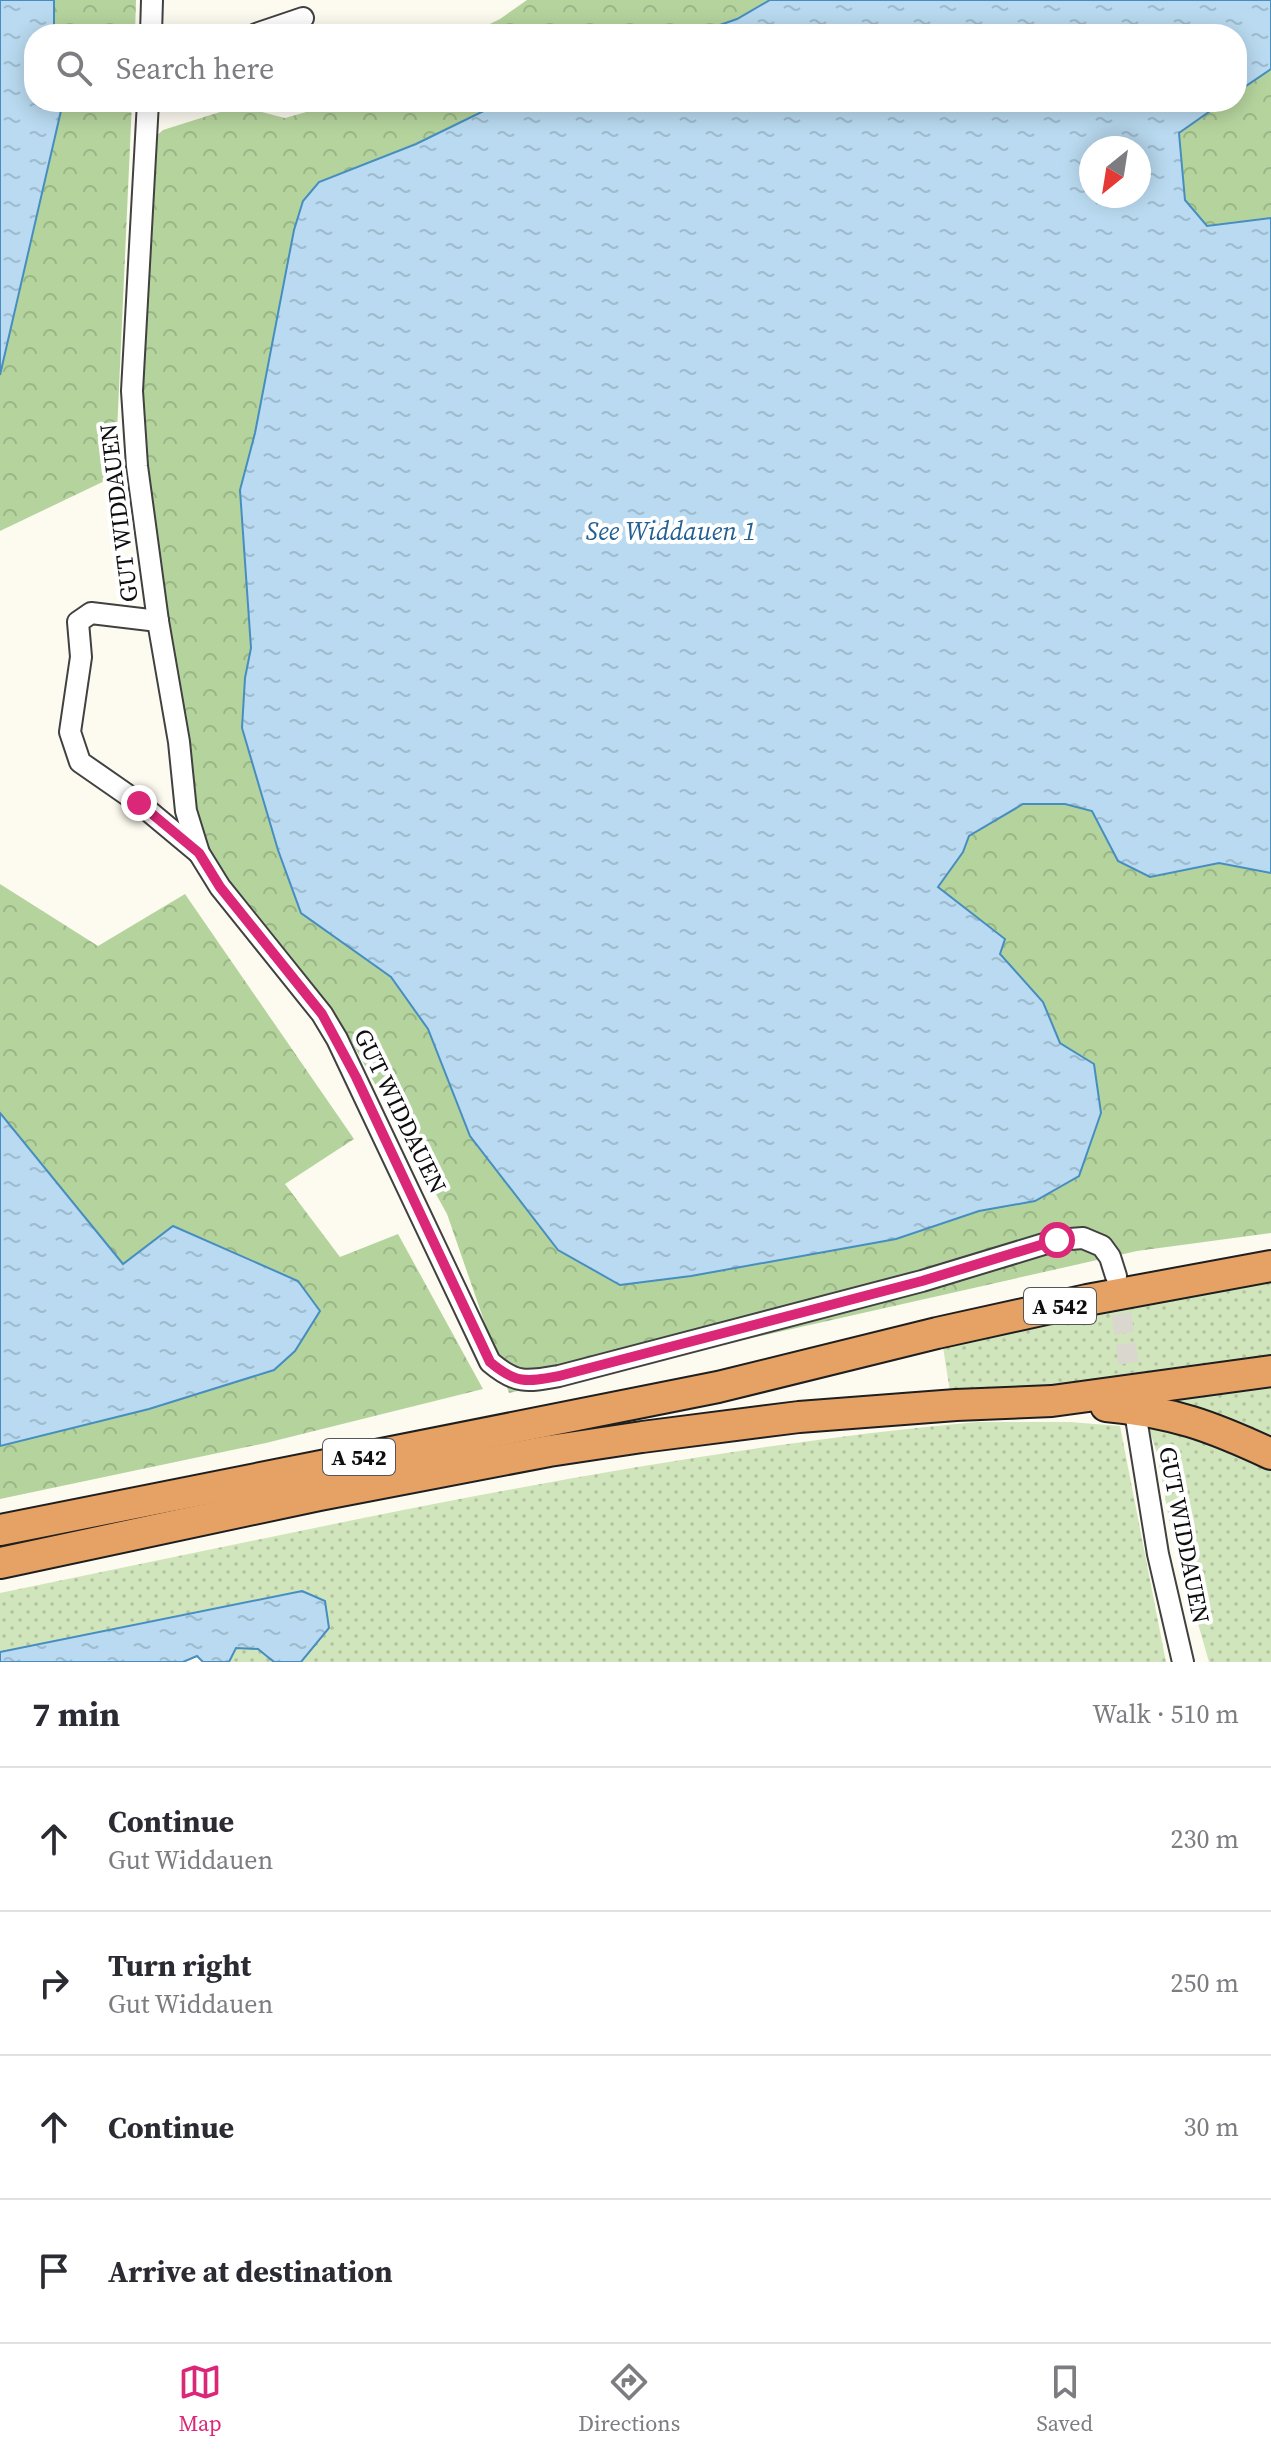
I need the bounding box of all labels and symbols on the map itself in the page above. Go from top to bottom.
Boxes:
north arrow [1079,136,1151,208]
street label: GUT WIDDAUEN [91,422,146,604]
water label: See Widdauen 1 [586,513,756,549]
route end [121,785,157,821]
street label: GUT WIDDAUEN [346,1023,455,1199]
route start [1039,1222,1075,1258]
road number: A 542 [1024,1288,1096,1324]
road number: A 542 [323,1439,395,1475]
street label: GUT WIDDAUEN [1151,1444,1218,1626]

